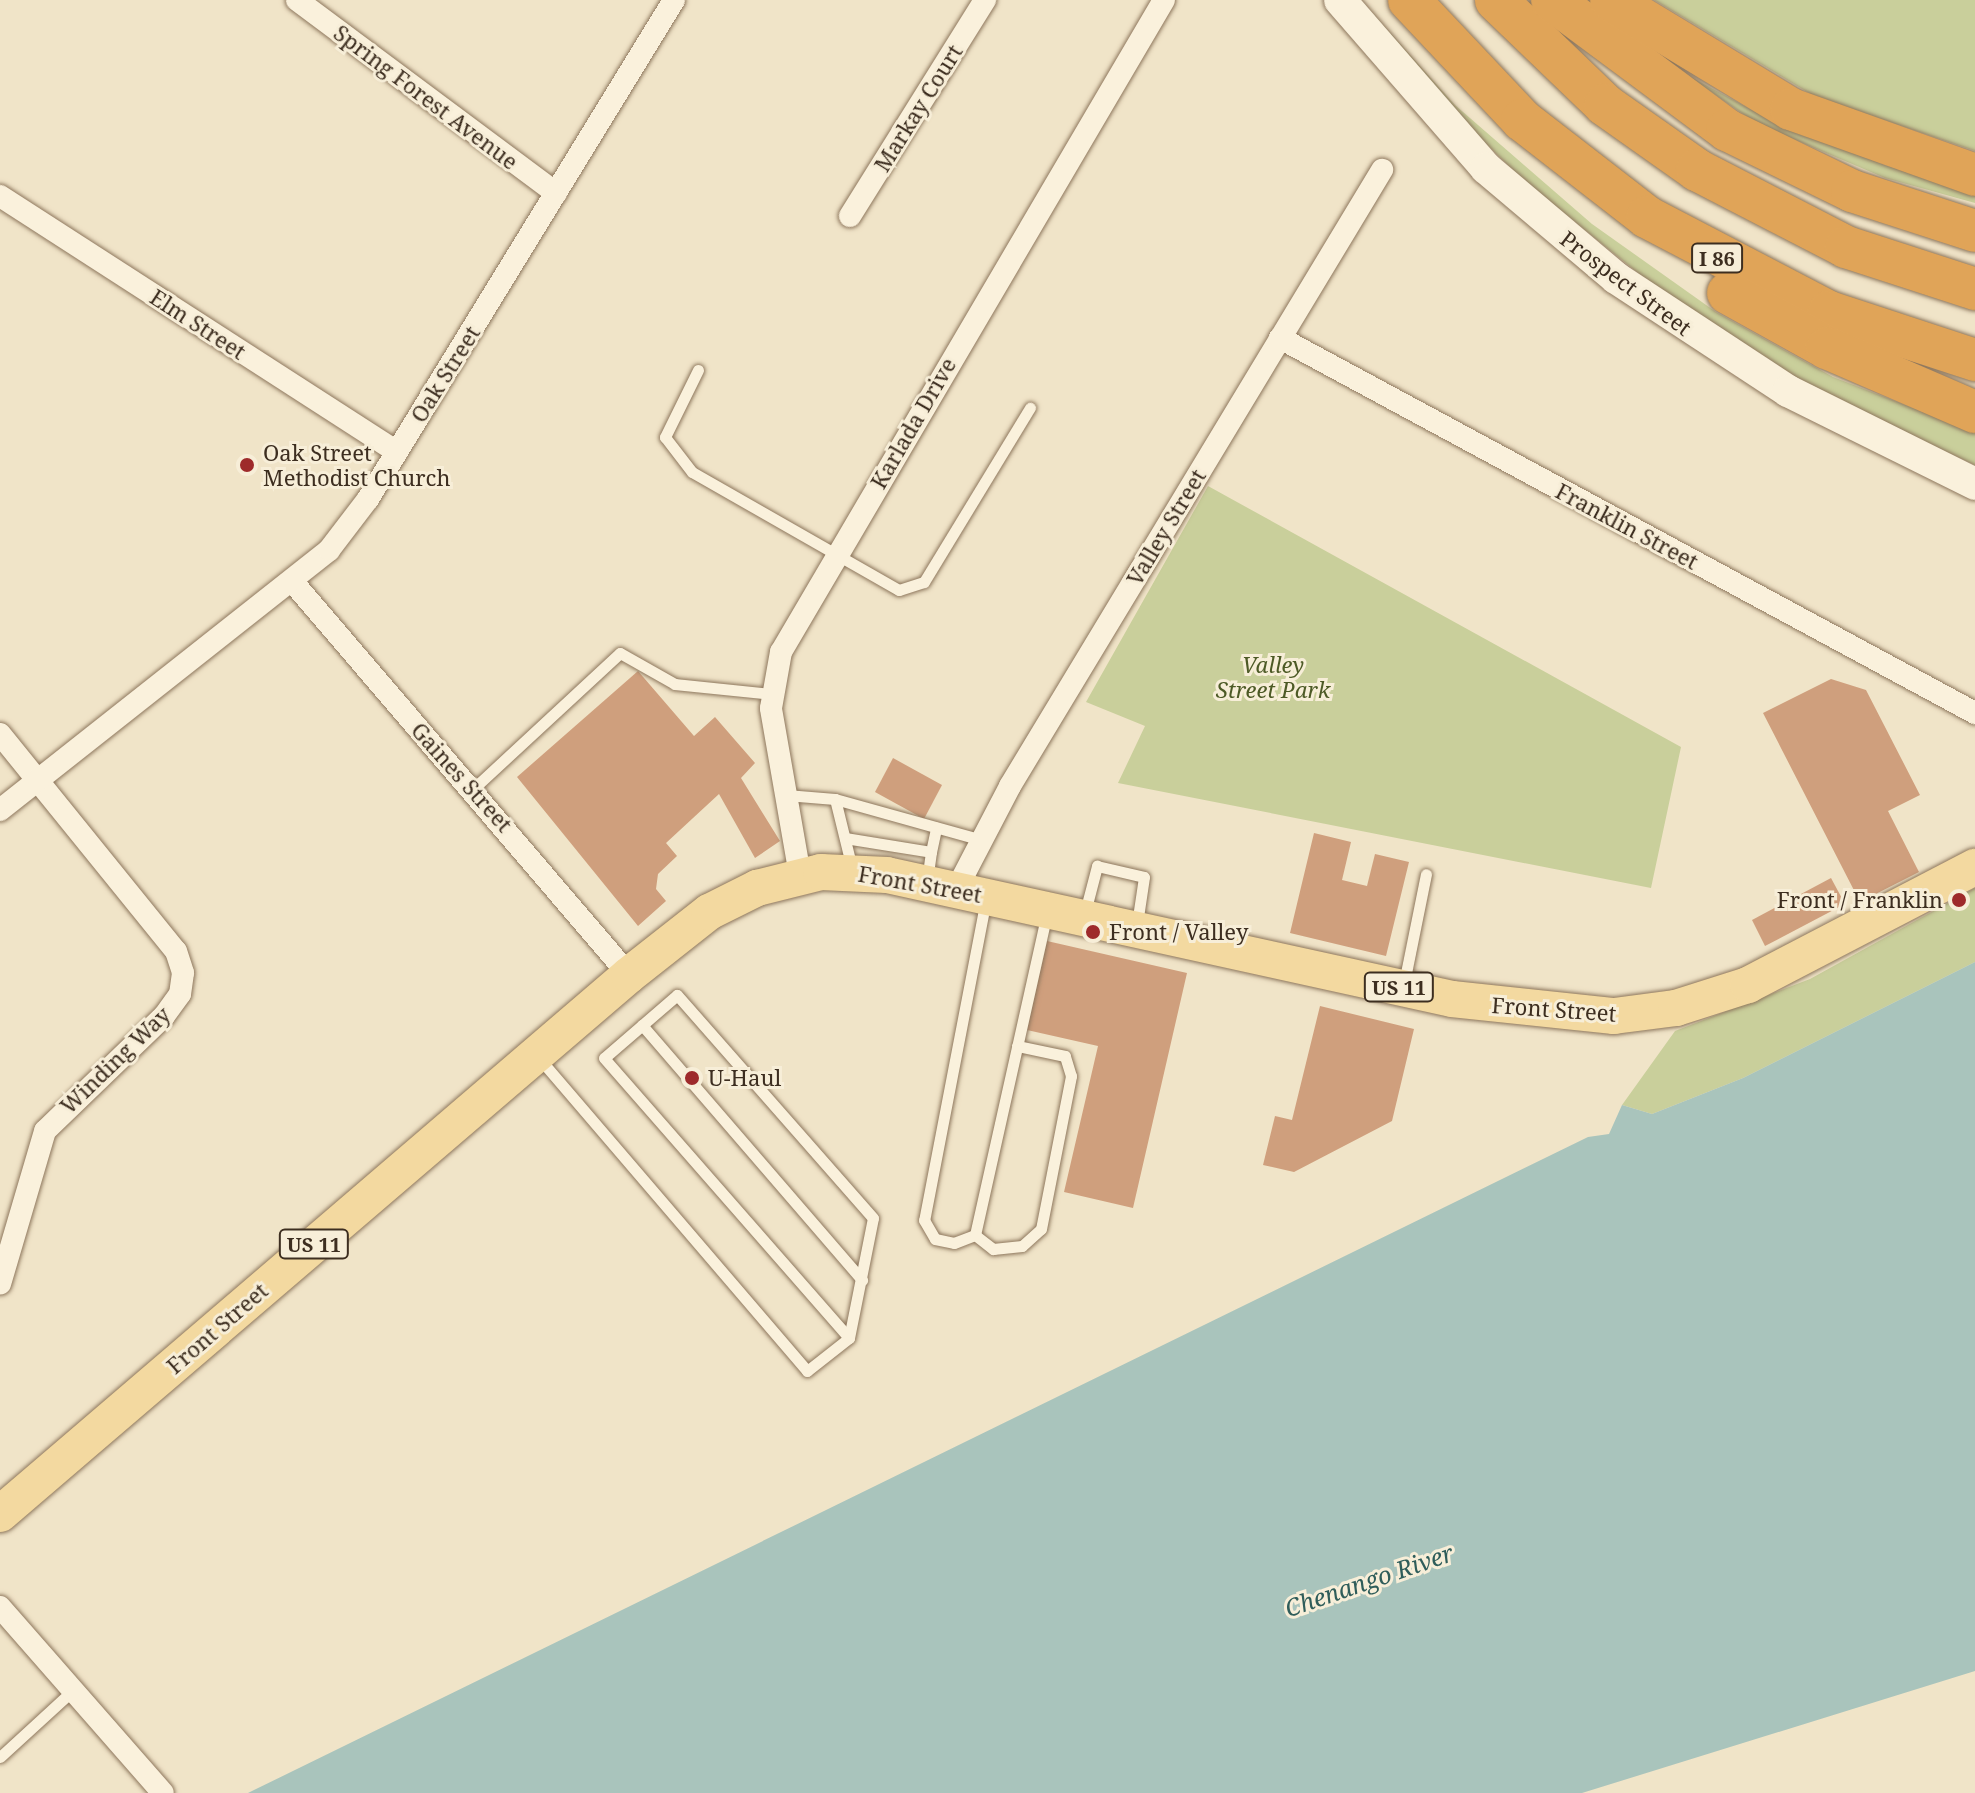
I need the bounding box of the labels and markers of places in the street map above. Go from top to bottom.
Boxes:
place label: Oak Street Methodist Church [263,439,450,490]
marker: Oak Street Methodist Church [238,456,256,474]
place label: Front / Franklin [1777,887,1943,913]
marker: Front / Franklin [1950,891,1968,909]
place label: Front / Valley [1109,919,1249,945]
marker: Front / Valley [1084,923,1102,941]
place label: U-Haul [708,1065,781,1091]
marker: U-Haul [683,1069,701,1087]

